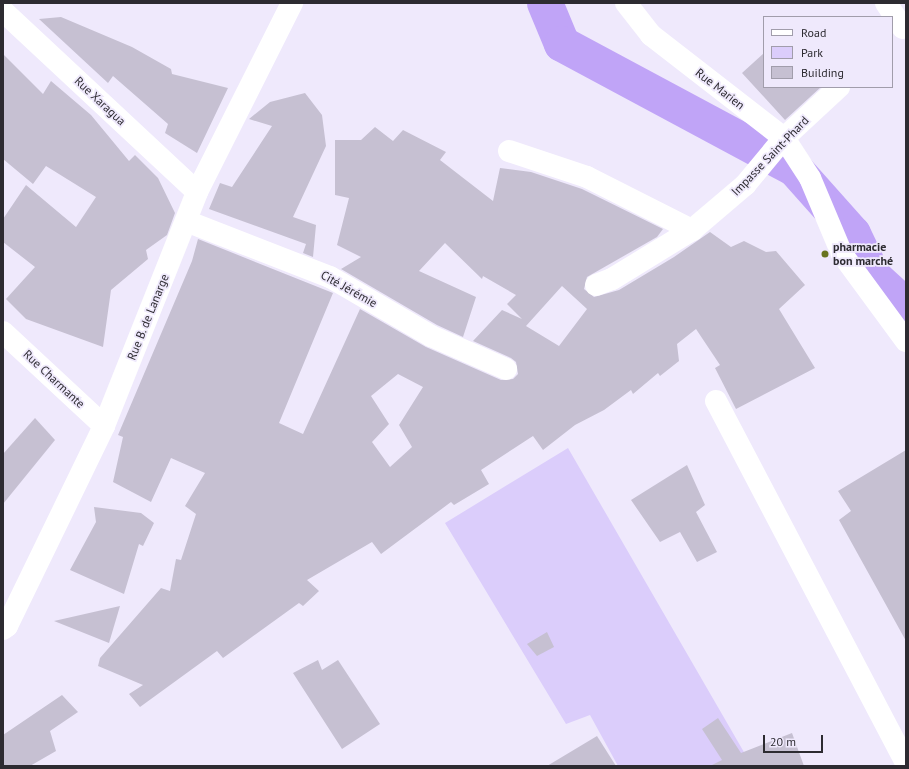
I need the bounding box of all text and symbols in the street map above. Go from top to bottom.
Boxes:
legend [763,16,893,88]
text: Road [801,25,826,40]
text: Park [801,45,823,60]
street label: Rue Marien [693,65,747,113]
text: Building [801,65,844,80]
street label: Rue Xaragua [71,74,129,128]
street label: Impasse Saint-Phard [728,113,812,199]
place label: pharmacie bon marché [833,240,893,268]
marker: pharmacie bon marché [820,249,830,259]
street label: Cité Jérémie [318,268,380,310]
street label: Rue B. de Lanarge [124,271,172,363]
street label: Rue Charmante [20,347,88,411]
scale bar [765,727,825,753]
text: 20 m [770,734,796,749]

